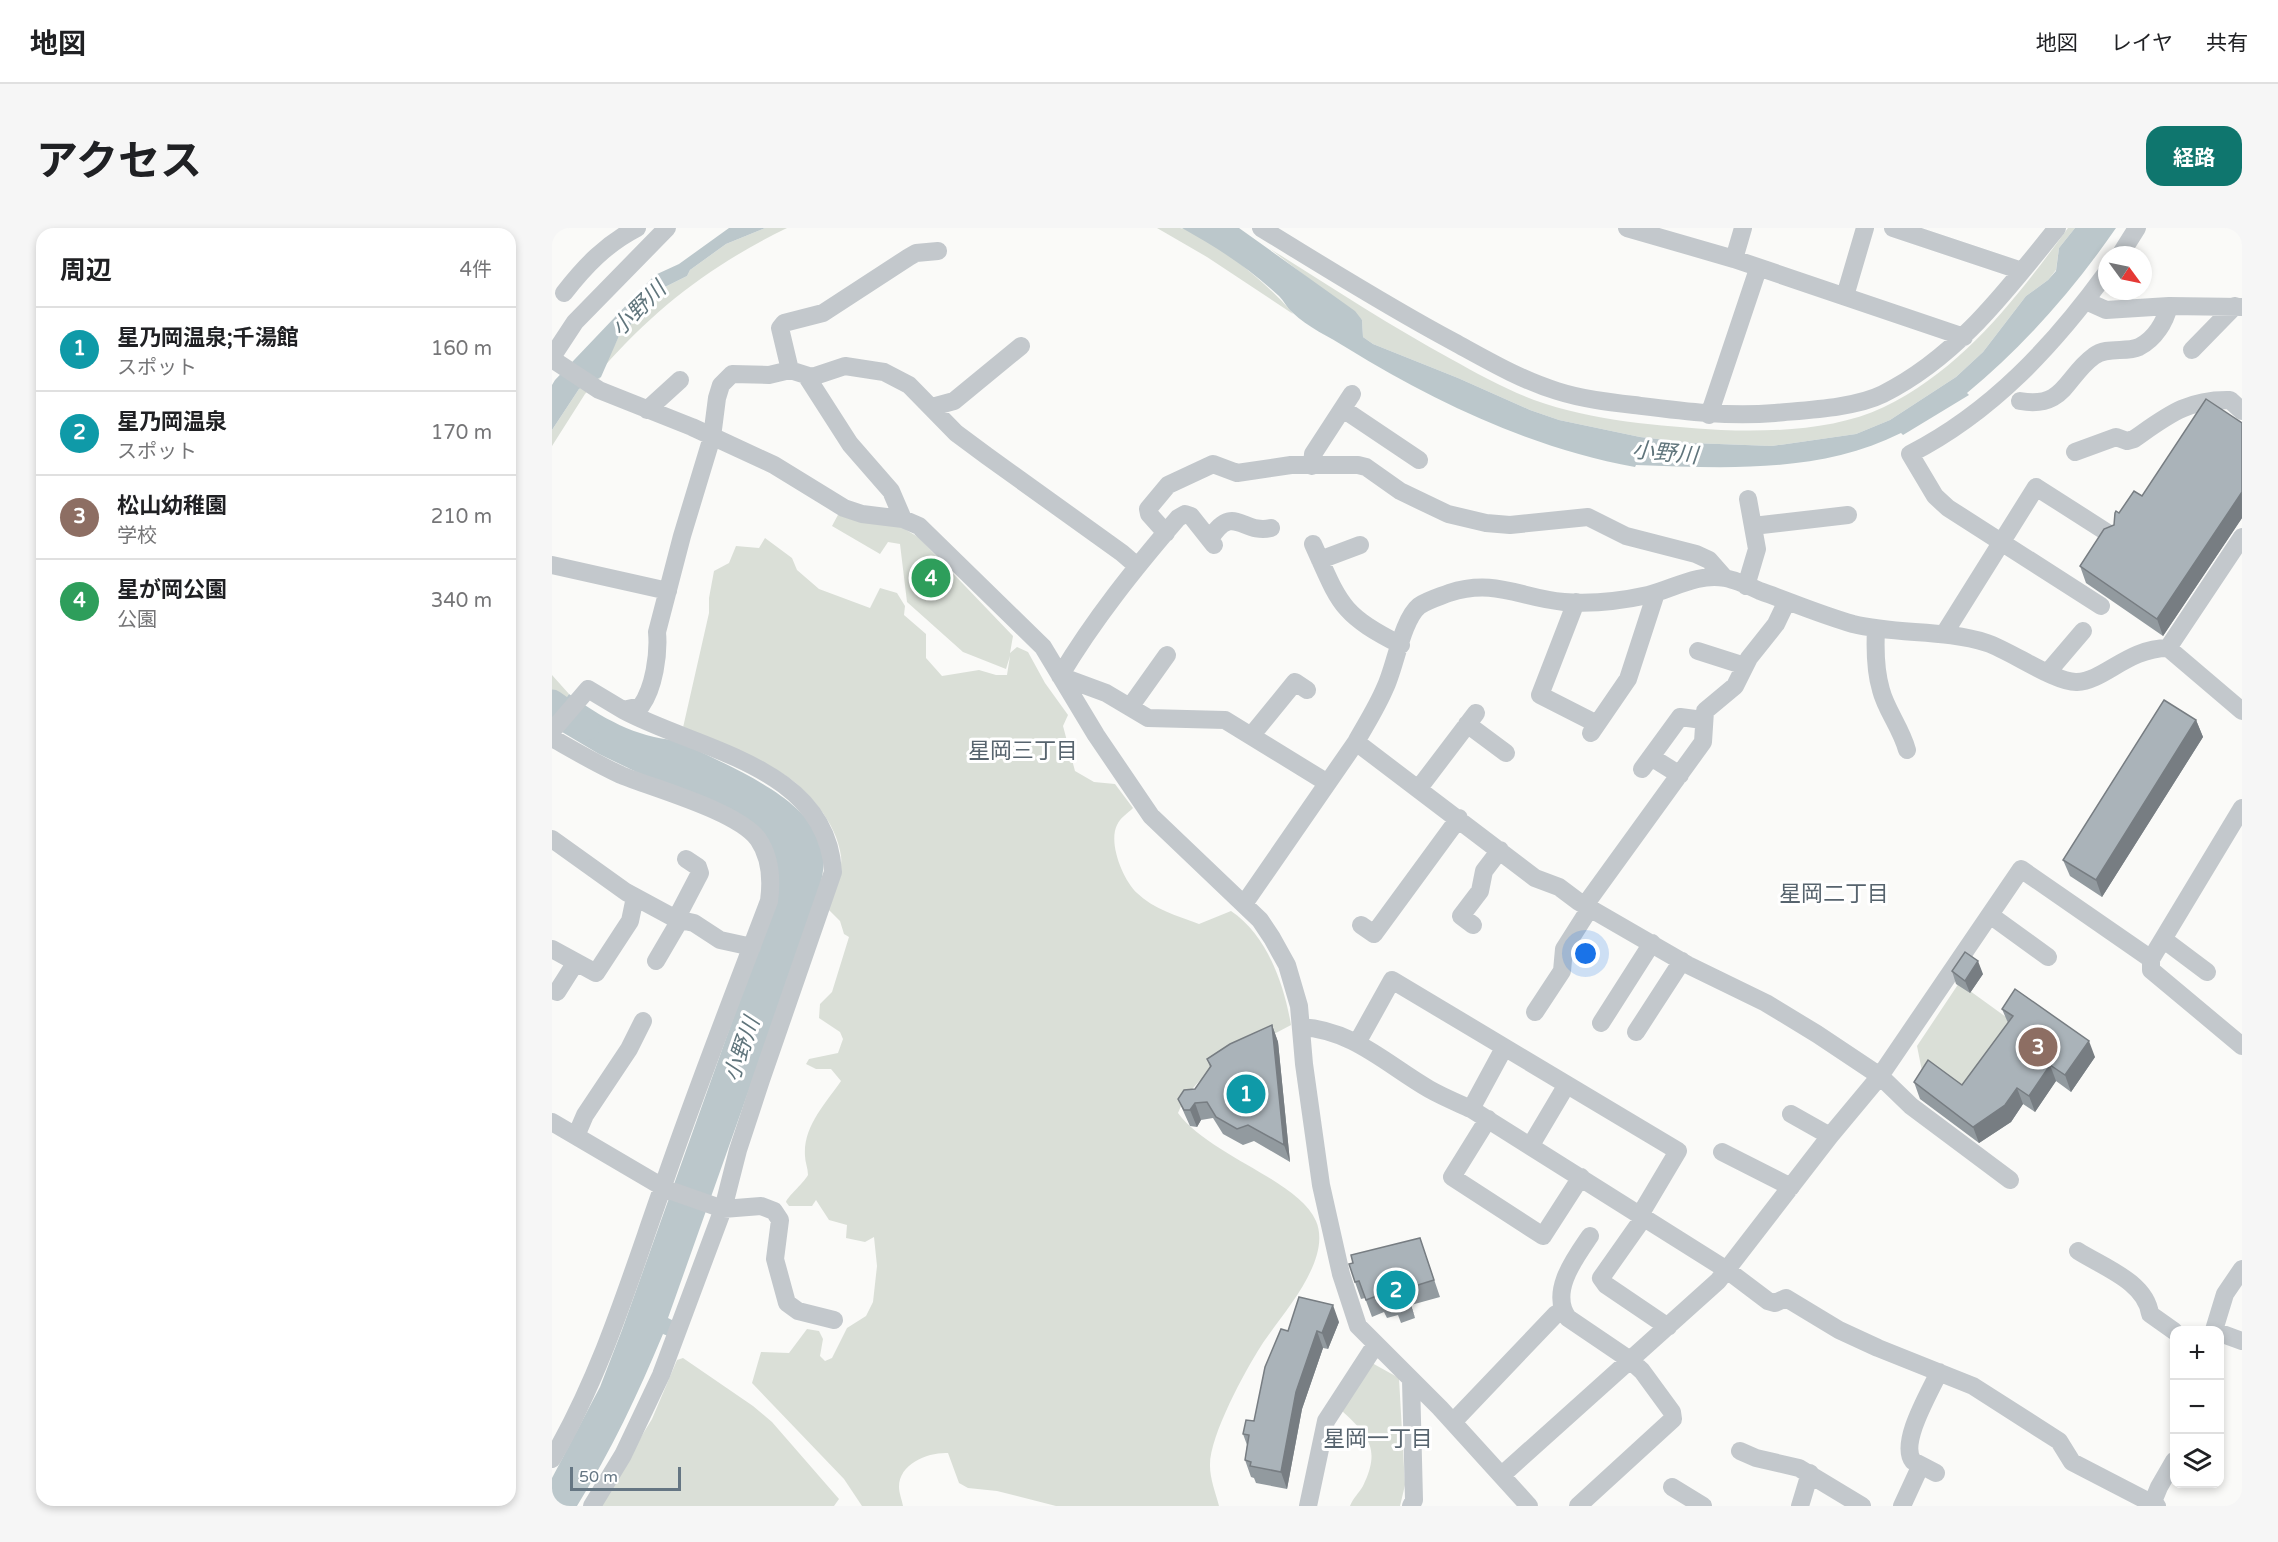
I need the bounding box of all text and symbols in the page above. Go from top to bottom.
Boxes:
text: 地図 [30,27,86,61]
text: 地図 [2036,31,2078,56]
text: レイヤ [2111,31,2173,56]
text: 共有 [2206,31,2248,56]
button: 経路 [2146,126,2242,186]
text: アクセス [36,136,202,187]
north arrow [2098,246,2152,300]
text: 周辺 [60,255,112,286]
text: 4件 [459,258,492,282]
water label: 小野川 [606,275,673,341]
text: 星乃岡温泉;千湯館 [117,325,299,351]
text: 1 [73,337,86,361]
text: 160 m [431,337,492,361]
text: スポット [117,356,197,380]
text: 星乃岡温泉 [117,409,227,435]
text: 2 [73,421,86,445]
text: 170 m [431,421,492,445]
water label: 小野川 [1631,437,1701,469]
text: スポット [117,440,197,464]
text: 松山幼稚園 [117,493,227,519]
text: 3 [73,505,86,529]
text: 210 m [431,505,492,529]
text: 学校 [117,524,157,548]
pin: 4 [912,556,950,600]
text: 星が岡公園 [117,577,227,603]
text: 4 [73,589,86,613]
text: 340 m [431,589,492,613]
text: 公園 [117,608,157,632]
district label: 星岡三丁目 [968,738,1078,764]
district label: 星岡二丁目 [1779,881,1889,907]
your location [1571,939,1600,968]
water label: 小野川 [719,1012,766,1085]
pin: 3 [2018,1024,2058,1070]
pin: 1 [1226,1072,1266,1116]
pin: 2 [1376,1268,1416,1312]
map controls [2170,1326,2224,1488]
button: + [2170,1326,2224,1380]
button: − [2170,1380,2224,1434]
district label: 星岡一丁目 [1323,1426,1433,1452]
button: layers [2170,1434,2224,1488]
scale bar [570,1464,681,1492]
text: 50 m [579,1467,618,1487]

